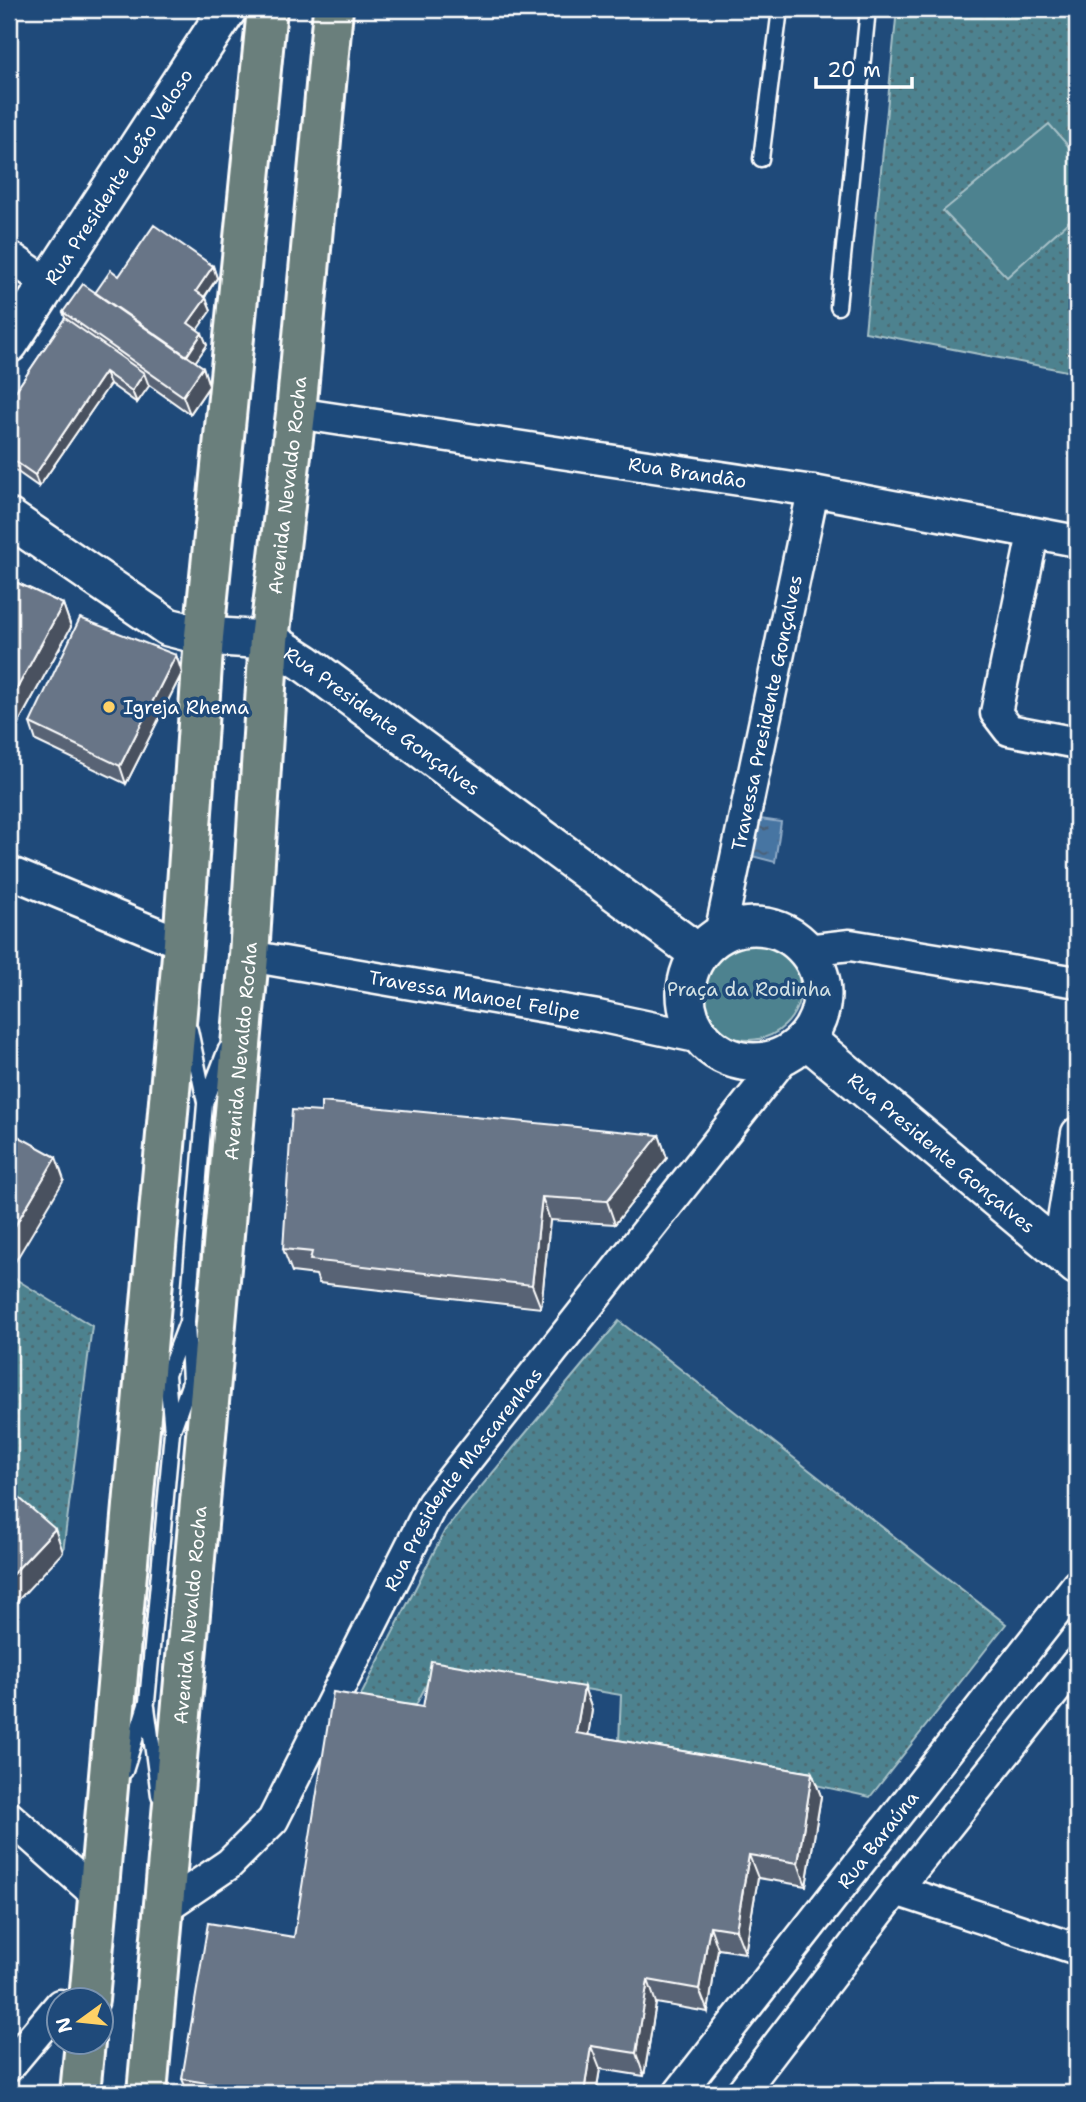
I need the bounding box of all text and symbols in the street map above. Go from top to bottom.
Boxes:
scale bar [816,46,913,90]
text: 20 m [827,56,881,84]
street label: Rua Presidente Leão Veloso [39,64,199,290]
street label: Avenida Nevaldo Rocha [263,375,312,596]
street label: Rua Brandâo [627,451,748,494]
street label: Travessa Presidente Gonçalves [726,573,808,853]
street label: Rua Presidente Gonçalves [279,641,485,801]
place label: Igreja Rhema [123,695,249,720]
marker: Igreja Rhema [101,699,117,715]
street label: Avenida Nevaldo Rocha [219,941,263,1162]
street label: Travessa Manoel Felipe [367,965,582,1026]
park label: Praça da Rodinha [667,977,831,1002]
street label: Rua Presidente Gonçalves [842,1067,1040,1239]
street label: Rua Presidente Mascarenhas [378,1362,548,1596]
street label: Avenida Nevaldo Rocha [168,1505,213,1725]
street label: Rua Baraúna [832,1786,924,1894]
north arrow [46,1986,116,2056]
text: N [50,2015,78,2036]

